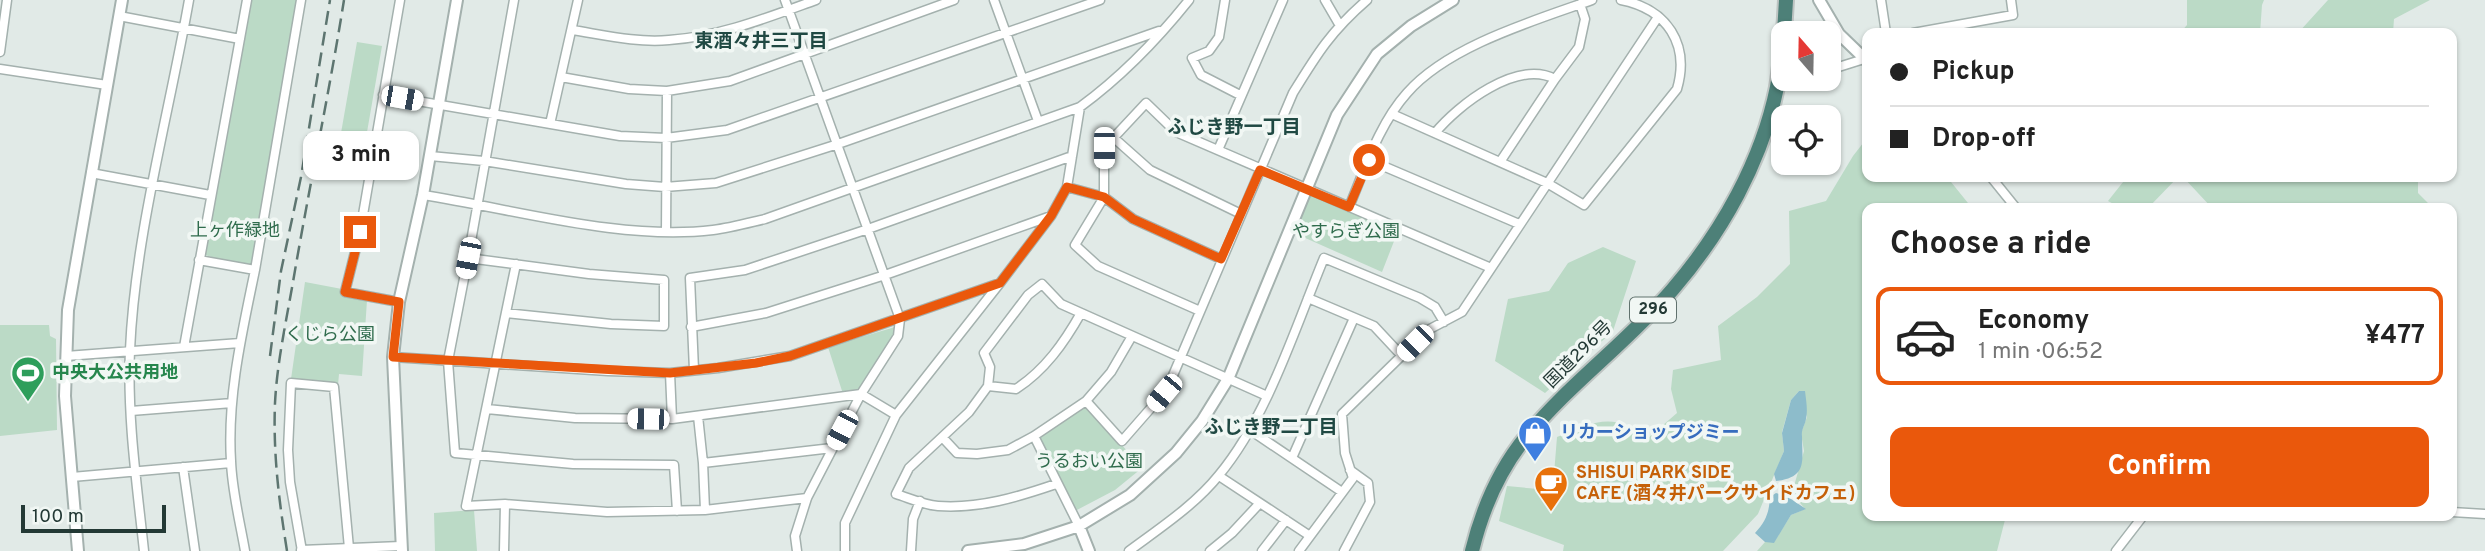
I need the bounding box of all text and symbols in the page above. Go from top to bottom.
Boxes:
north arrow [1771,21,1841,91]
map controls [1771,21,1841,175]
district label: 東酒々井三丁目 [694,30,828,54]
text: Pickup [1932,56,2015,89]
car [380,84,425,112]
button: locate [1771,105,1841,175]
district label: ふじき野一丁目 [1167,116,1301,140]
text: Drop-off [1932,123,2035,156]
car [1094,127,1115,169]
callout: 3 min [302,131,418,180]
text: 3 min [331,141,391,170]
route start [1353,144,1385,176]
route end [344,216,376,248]
park label: 上ヶ作緑地 [190,220,280,243]
park label: やすらぎ公園 [1292,221,1400,244]
text: Choose a ride [1890,225,2091,265]
car [454,235,483,281]
road number: 296 [1630,298,1676,322]
icon: car [1894,305,1957,368]
text: Economy [1978,305,2089,338]
street label: 国道296号 [1540,316,1618,394]
text: ¥477 [2365,320,2425,353]
car [1393,321,1438,365]
park label: くじら公園 [285,324,375,347]
text: 1 min · 06:52 [1978,338,2103,367]
sports icon: 中央大公共用地 [9,354,47,403]
place label: 中央大公共用地 [52,362,178,385]
car [1143,370,1186,416]
car [823,407,862,453]
car [627,408,670,430]
shop icon: リカーショップジミー [1516,414,1554,463]
district label: ふじき野二丁目 [1204,416,1338,440]
place label: リカーショップジミー [1560,422,1740,445]
button: Confirm [1890,427,2429,507]
park label: うるおい公園 [1035,451,1143,474]
place label: SHISUI PARK SIDE CAFE (酒々井パークサイドカフェ) [1576,462,1855,506]
cafe icon: SHISUI PARK SIDE CAFE (酒々井パークサイドカフェ) [1532,464,1570,513]
scale bar [21,502,166,534]
text: 100 m [32,505,84,529]

